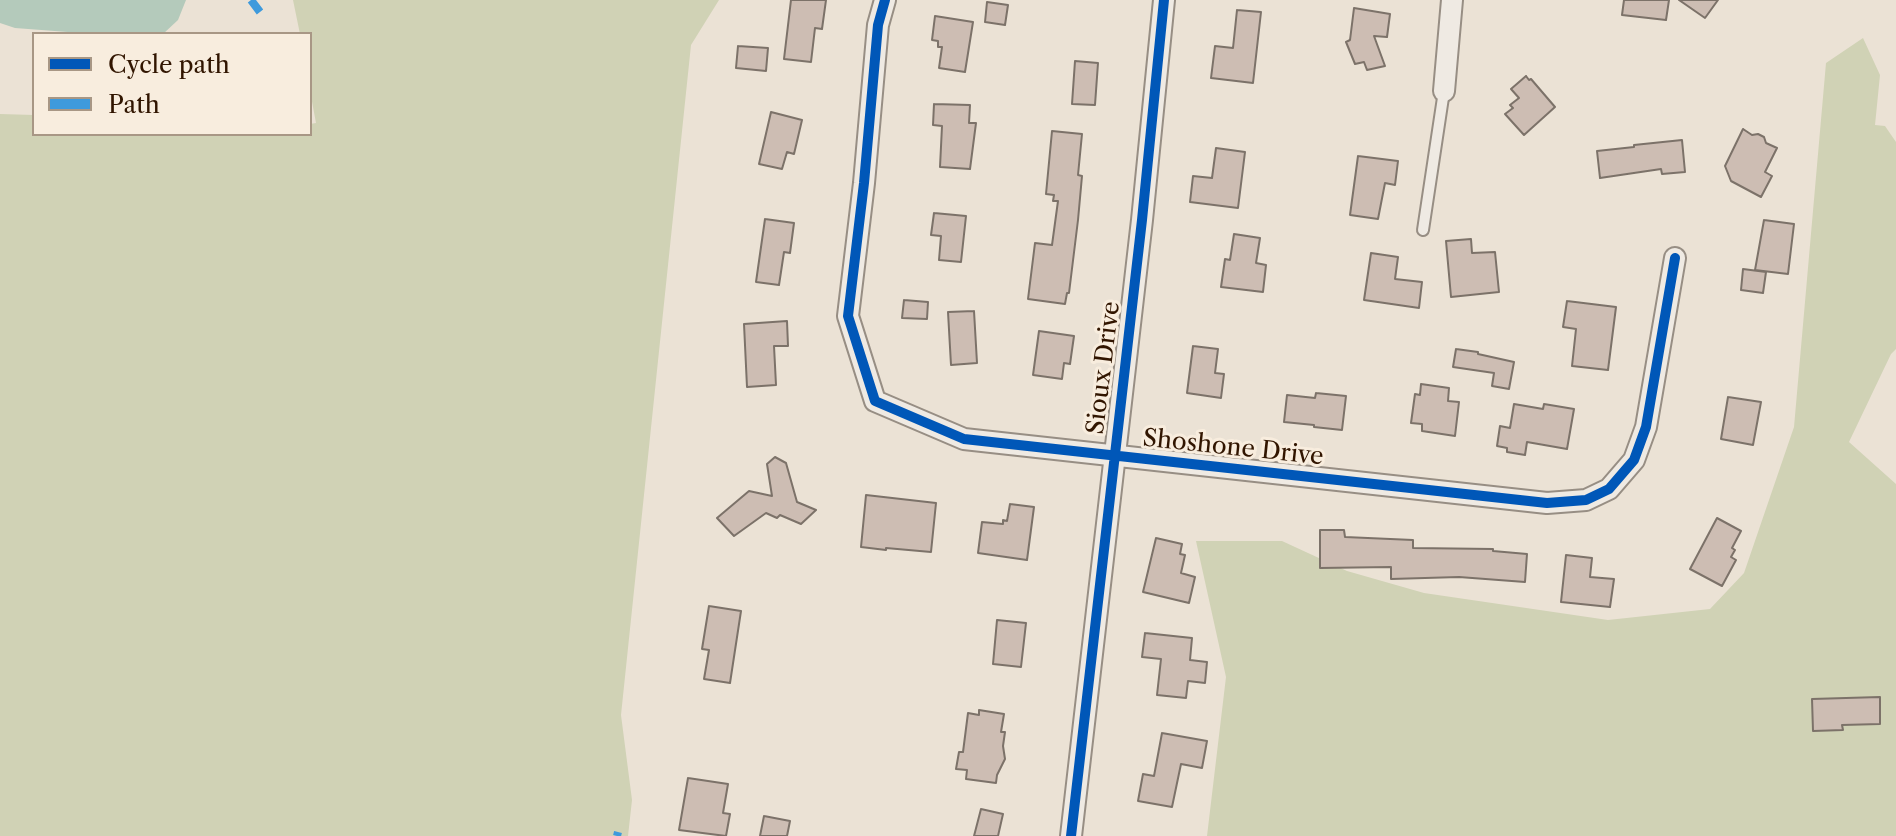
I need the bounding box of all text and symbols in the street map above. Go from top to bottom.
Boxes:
legend [32,32,312,136]
text: Cycle path [108,50,230,79]
text: Path [108,90,160,119]
street label: Sioux Drive [1082,300,1126,436]
street label: Shoshone Drive [1141,424,1325,472]

